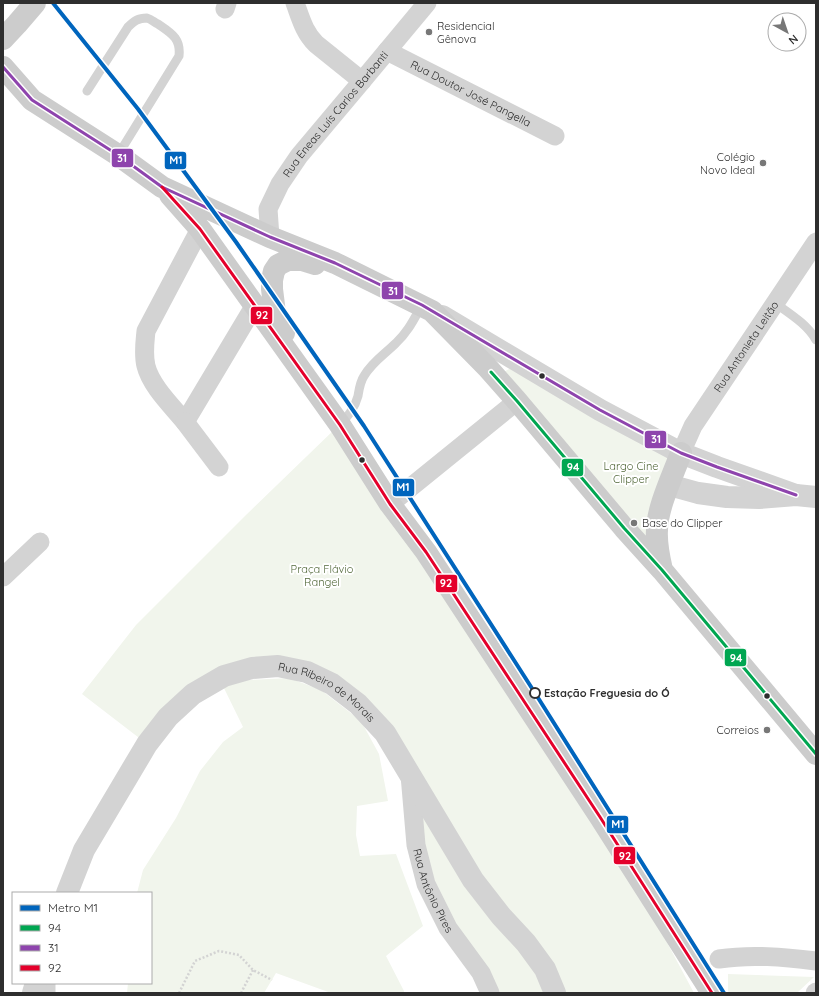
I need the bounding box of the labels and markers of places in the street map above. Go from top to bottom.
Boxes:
place label: Residencial Gênova [437,19,495,46]
marker: Residencial Gênova [424,27,434,37]
place label: Colégio Novo Ideal [700,150,755,177]
marker: Colégio Novo Ideal [758,158,768,168]
unlabelled marker [537,371,547,381]
unlabelled marker [357,455,367,465]
place label: Base do Clipper [642,516,723,530]
marker: Base do Clipper [629,518,639,528]
place label: Estação Freguesia do Ó [544,686,670,700]
marker: Estação Freguesia do Ó [529,687,541,699]
unlabelled marker [762,691,772,701]
place label: Correios [717,723,759,737]
marker: Correios [762,725,772,735]

